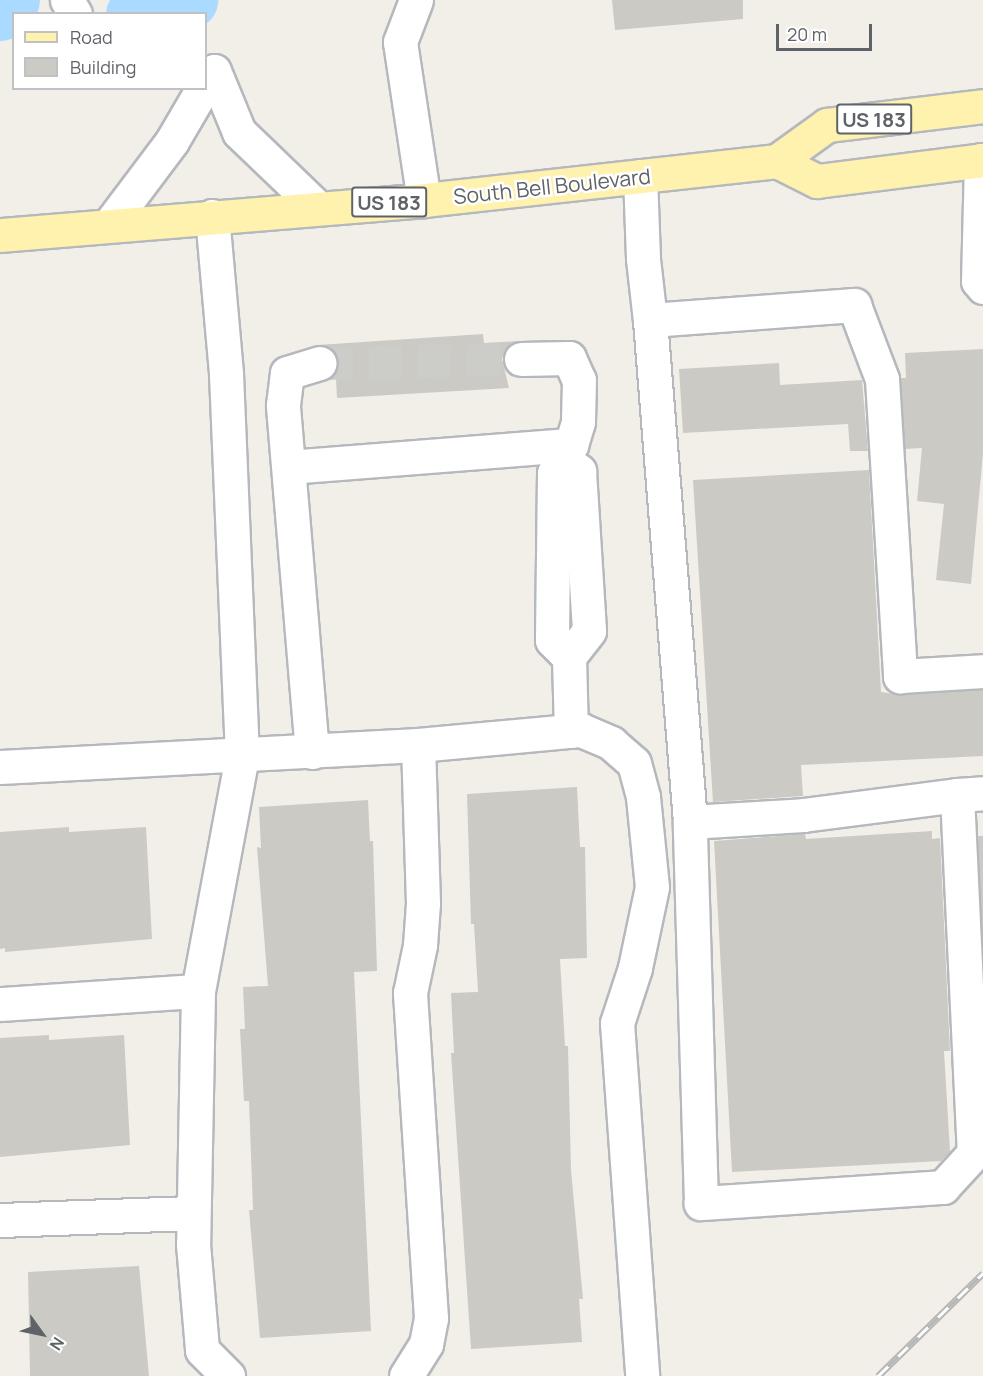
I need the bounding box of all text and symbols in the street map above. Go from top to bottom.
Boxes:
legend [12,12,207,90]
scale bar [779,12,875,50]
text: 20 m [787,22,827,46]
text: Road [70,25,113,49]
text: Building [70,55,136,79]
road number: US 183 [835,102,913,136]
street label: South Bell Boulevard [452,163,652,209]
road number: US 183 [350,185,428,219]
north arrow [12,1304,72,1364]
text: N [45,1333,69,1355]

